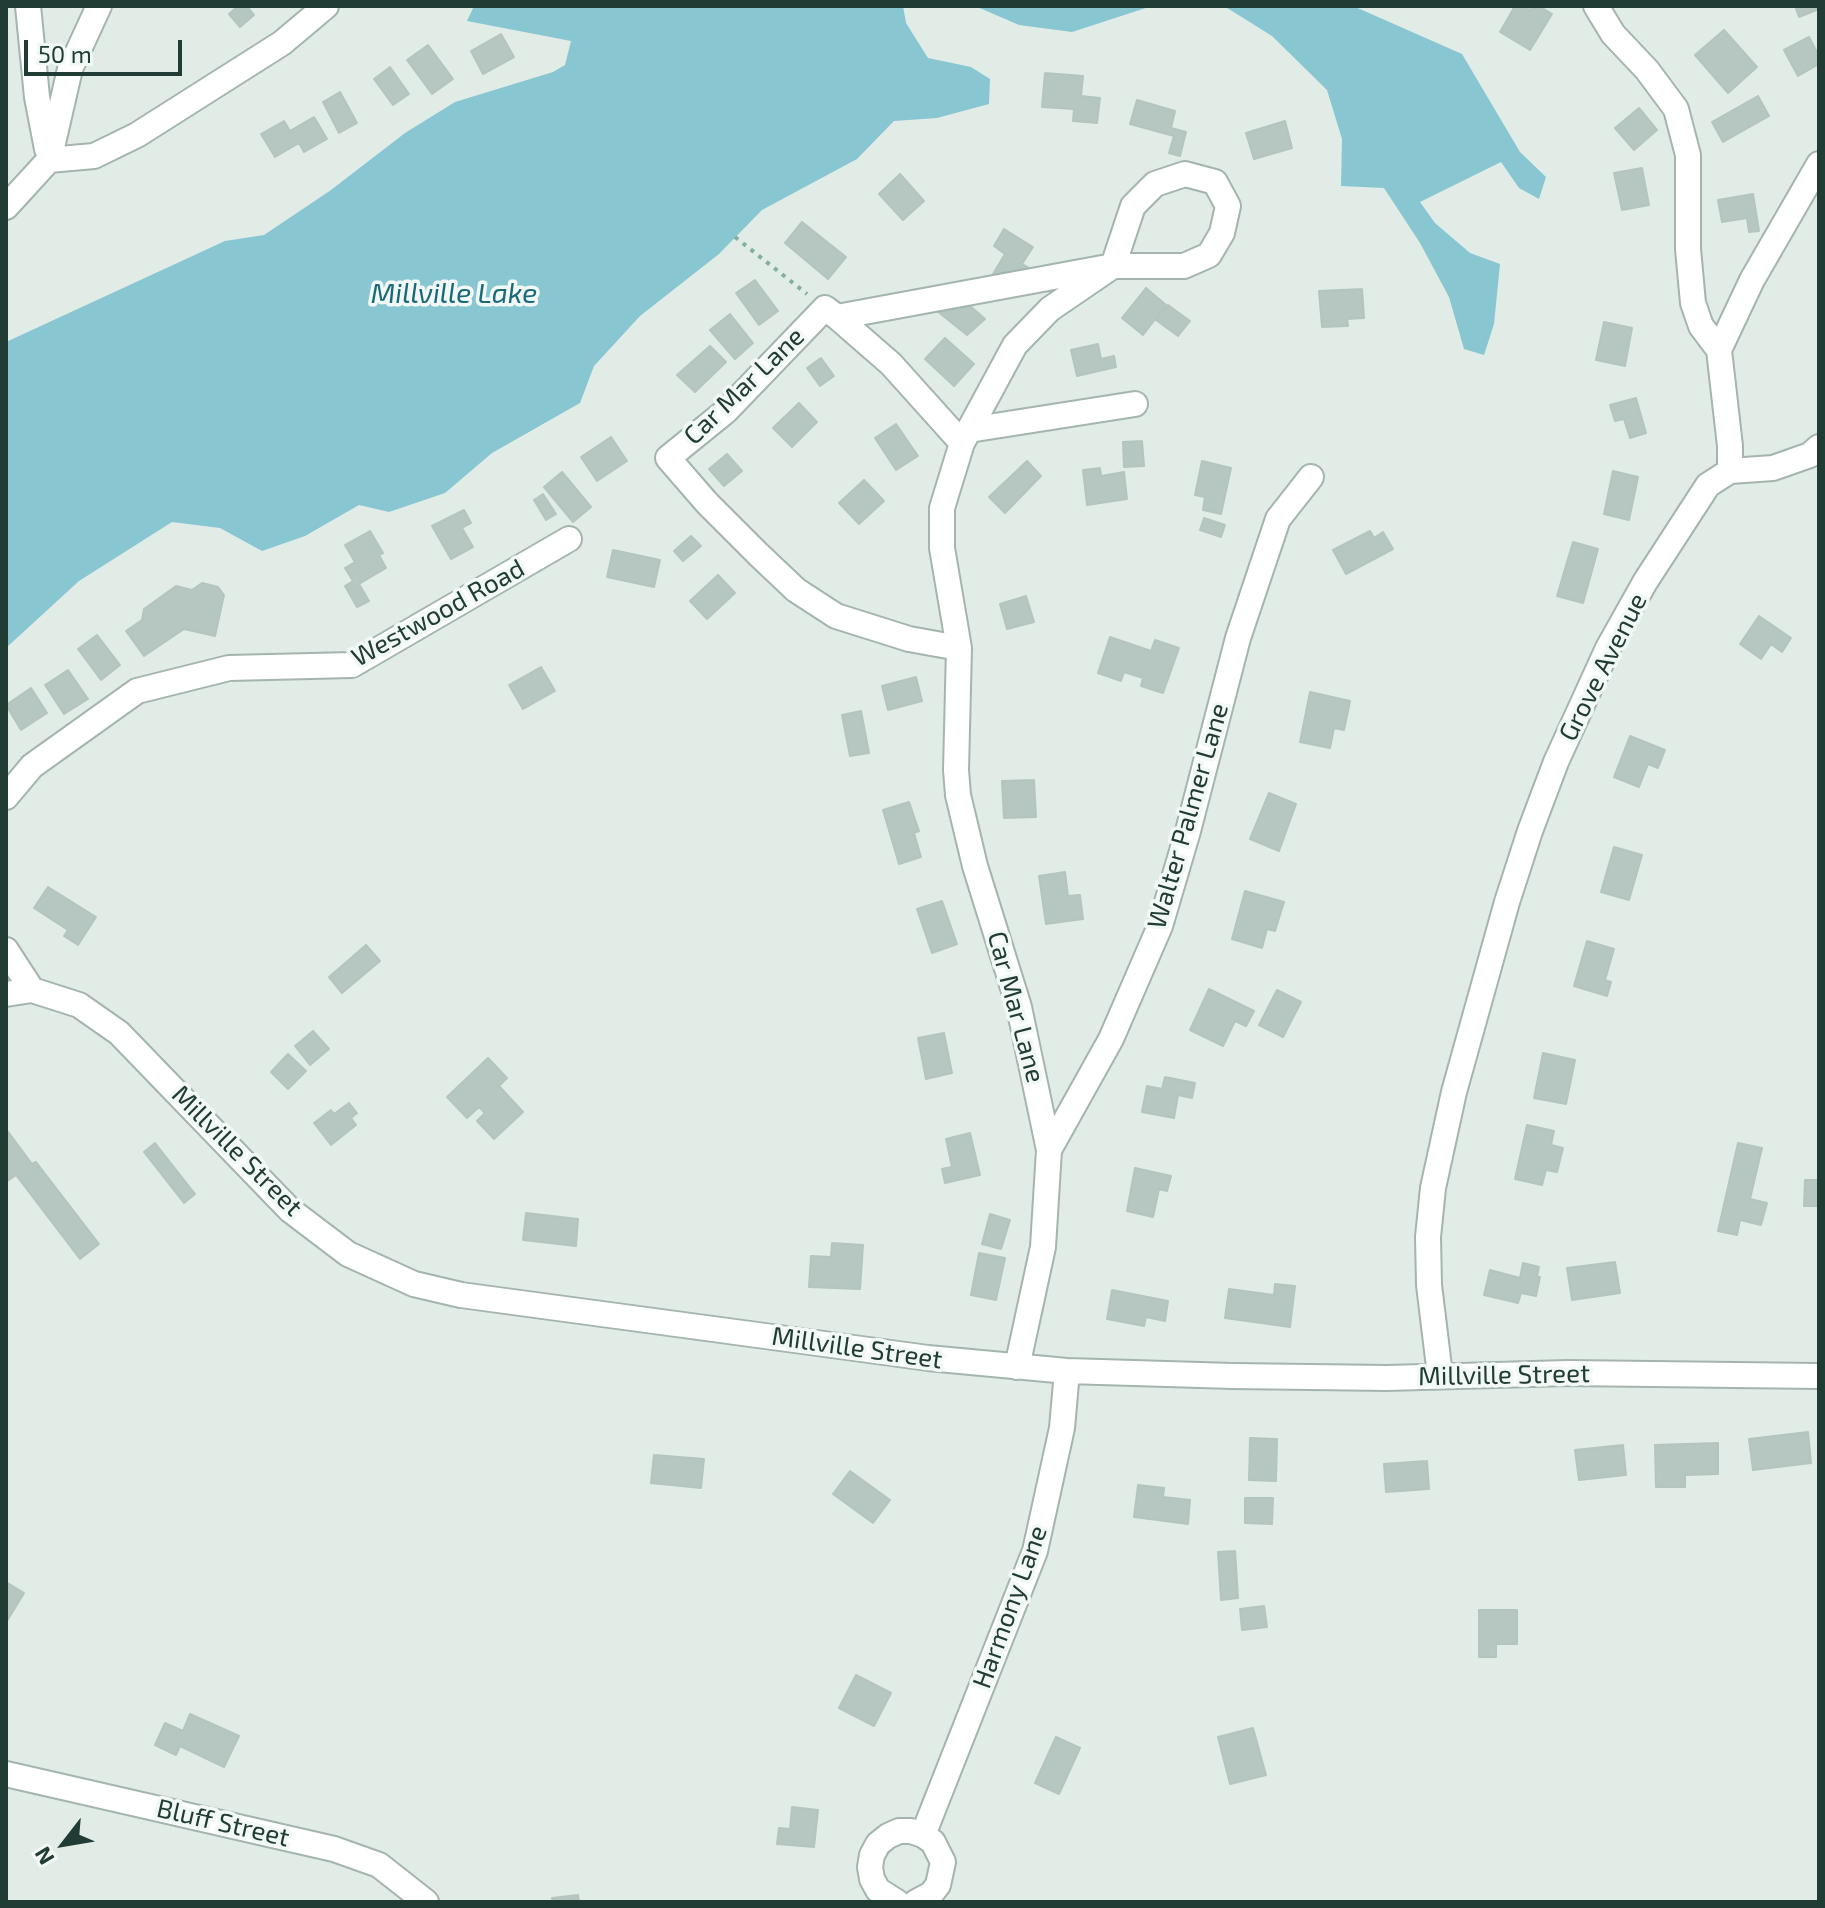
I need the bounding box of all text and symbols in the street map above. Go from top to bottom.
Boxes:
scale bar [28,24,186,74]
text: 50 m [38,39,92,68]
water label: Millville Lake [371,277,537,311]
street label: Car Mar Lane [677,321,811,451]
street label: Westwood Road [346,553,530,673]
street label: Grove Avenue [1552,588,1654,746]
street label: Walter Palmer Lane [1141,700,1235,932]
street label: Car Mar Lane [981,928,1051,1086]
street label: Millville Street [165,1079,309,1223]
street label: Millville Street [770,1321,944,1375]
street label: Millville Street [1418,1358,1590,1392]
street label: Harmony Lane [966,1521,1054,1693]
street label: Bluff Street [154,1793,292,1853]
north arrow [24,1804,104,1884]
text: N [28,1843,59,1870]

